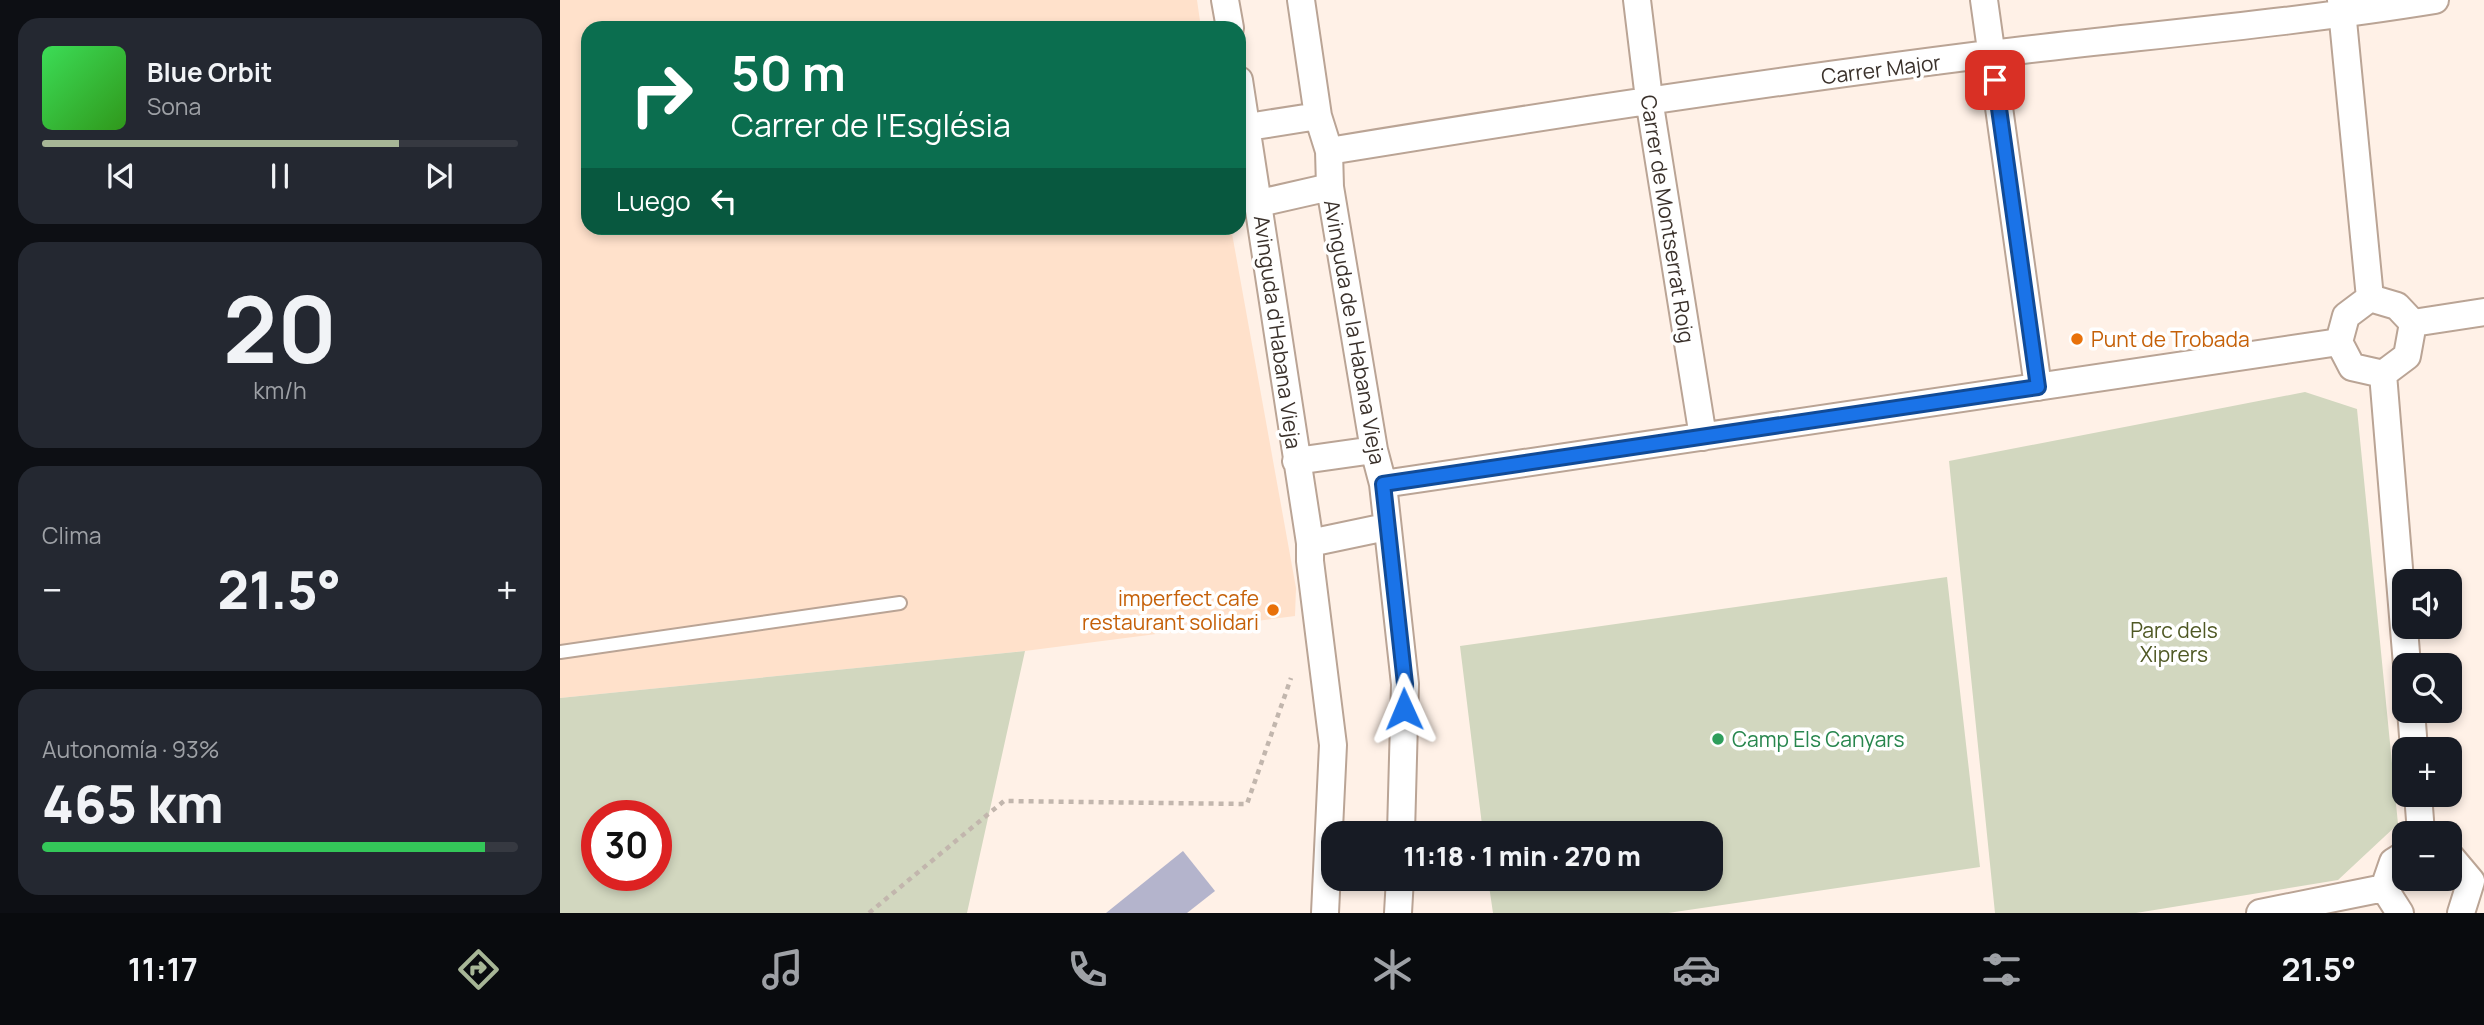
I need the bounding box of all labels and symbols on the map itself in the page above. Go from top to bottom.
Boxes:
street label: Carrer Major [1820,48,1943,90]
pin [1965,50,2025,110]
street label: Carrer de Montserrat Roig [1635,93,1701,345]
street label: Avinguda de la Habana Vieja [1318,197,1392,467]
street label: Avinguda d'Habana Vieja [1248,213,1308,451]
place label: Punt de Trobada [2091,325,2250,353]
marker: Punt de Trobada [2069,331,2085,347]
place label: imperfect cafe restaurant solidari [1082,584,1259,636]
marker: imperfect cafe restaurant solidari [1265,602,1281,618]
park label: Parc dels Xiprers [2130,616,2218,668]
position arrow [1367,672,1441,746]
place label: Camp Els Canyars [1732,725,1904,753]
marker: Camp Els Canyars [1710,731,1726,747]
speed limit sign: 30 [581,800,672,891]

